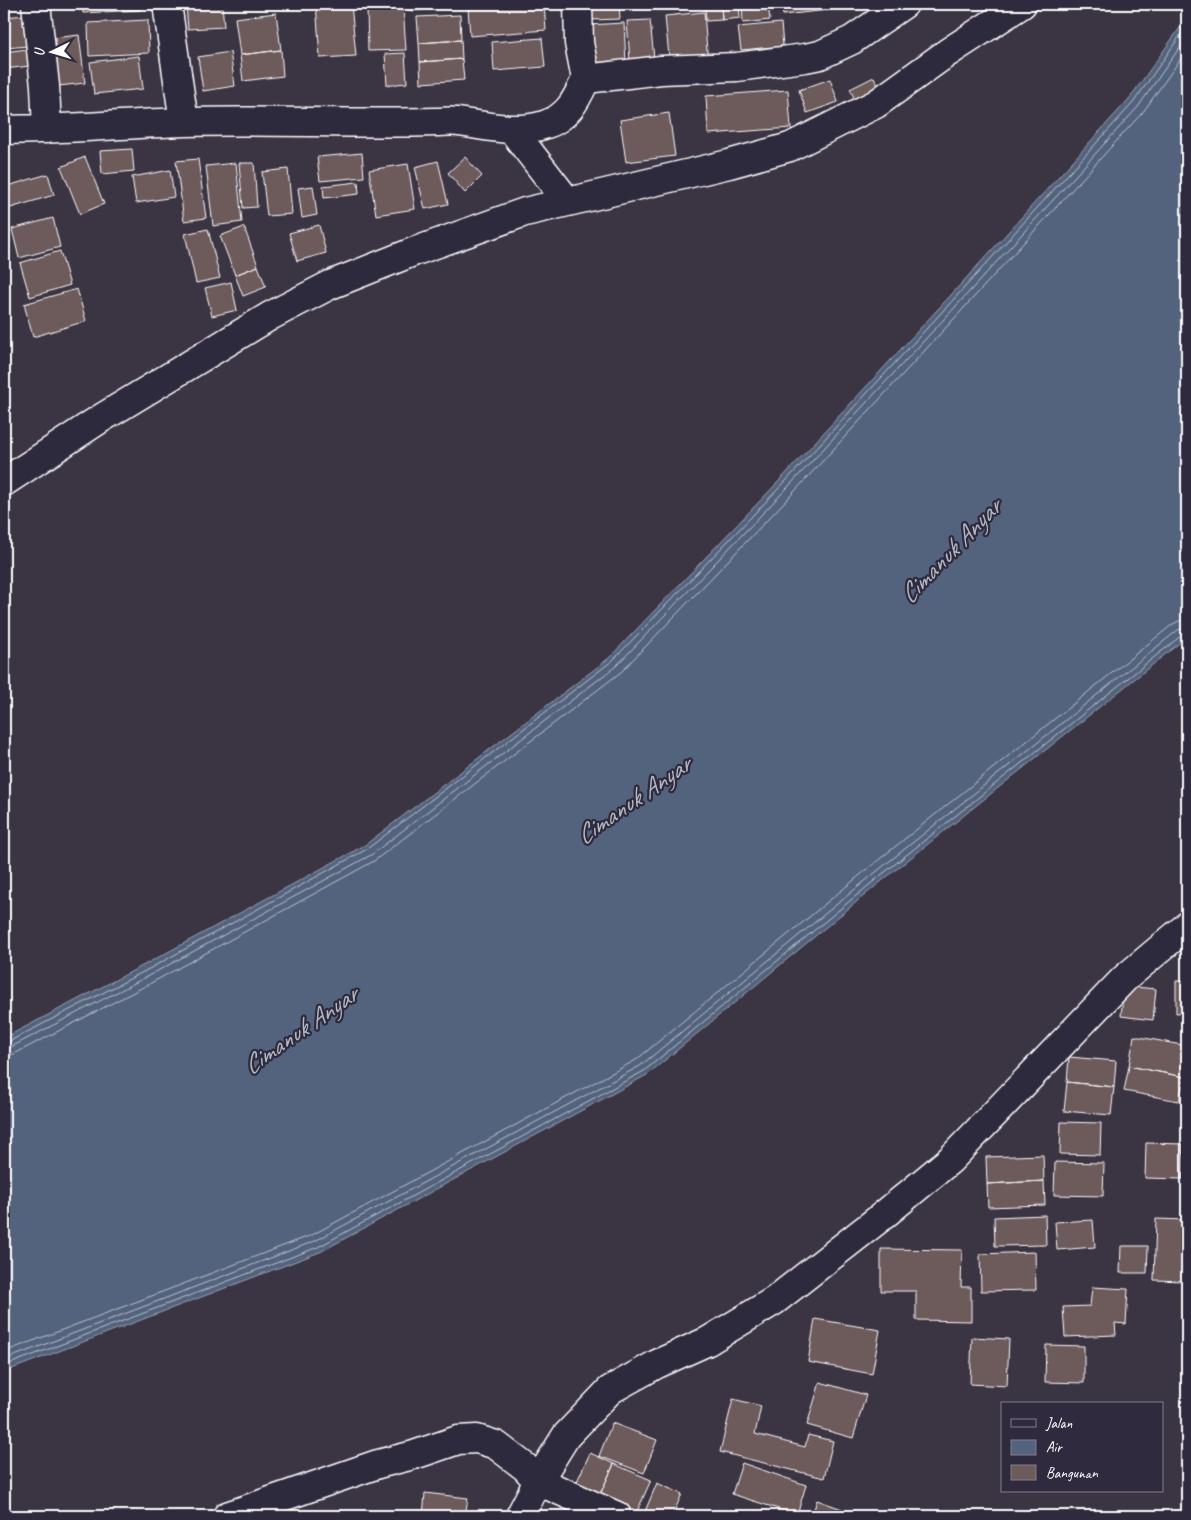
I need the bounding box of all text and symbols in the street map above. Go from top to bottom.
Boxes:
north arrow [28,28,78,78]
text: U [31,46,48,57]
water label: Cimanuk Anyar [892,488,1011,610]
water label: Cimanuk Anyar [569,746,701,852]
water label: Cimanuk Anyar [236,976,368,1082]
legend [1001,1402,1164,1492]
text: Jalan [1045,1414,1073,1433]
text: Air [1046,1438,1063,1457]
text: Bangunan [1046,1464,1099,1483]

